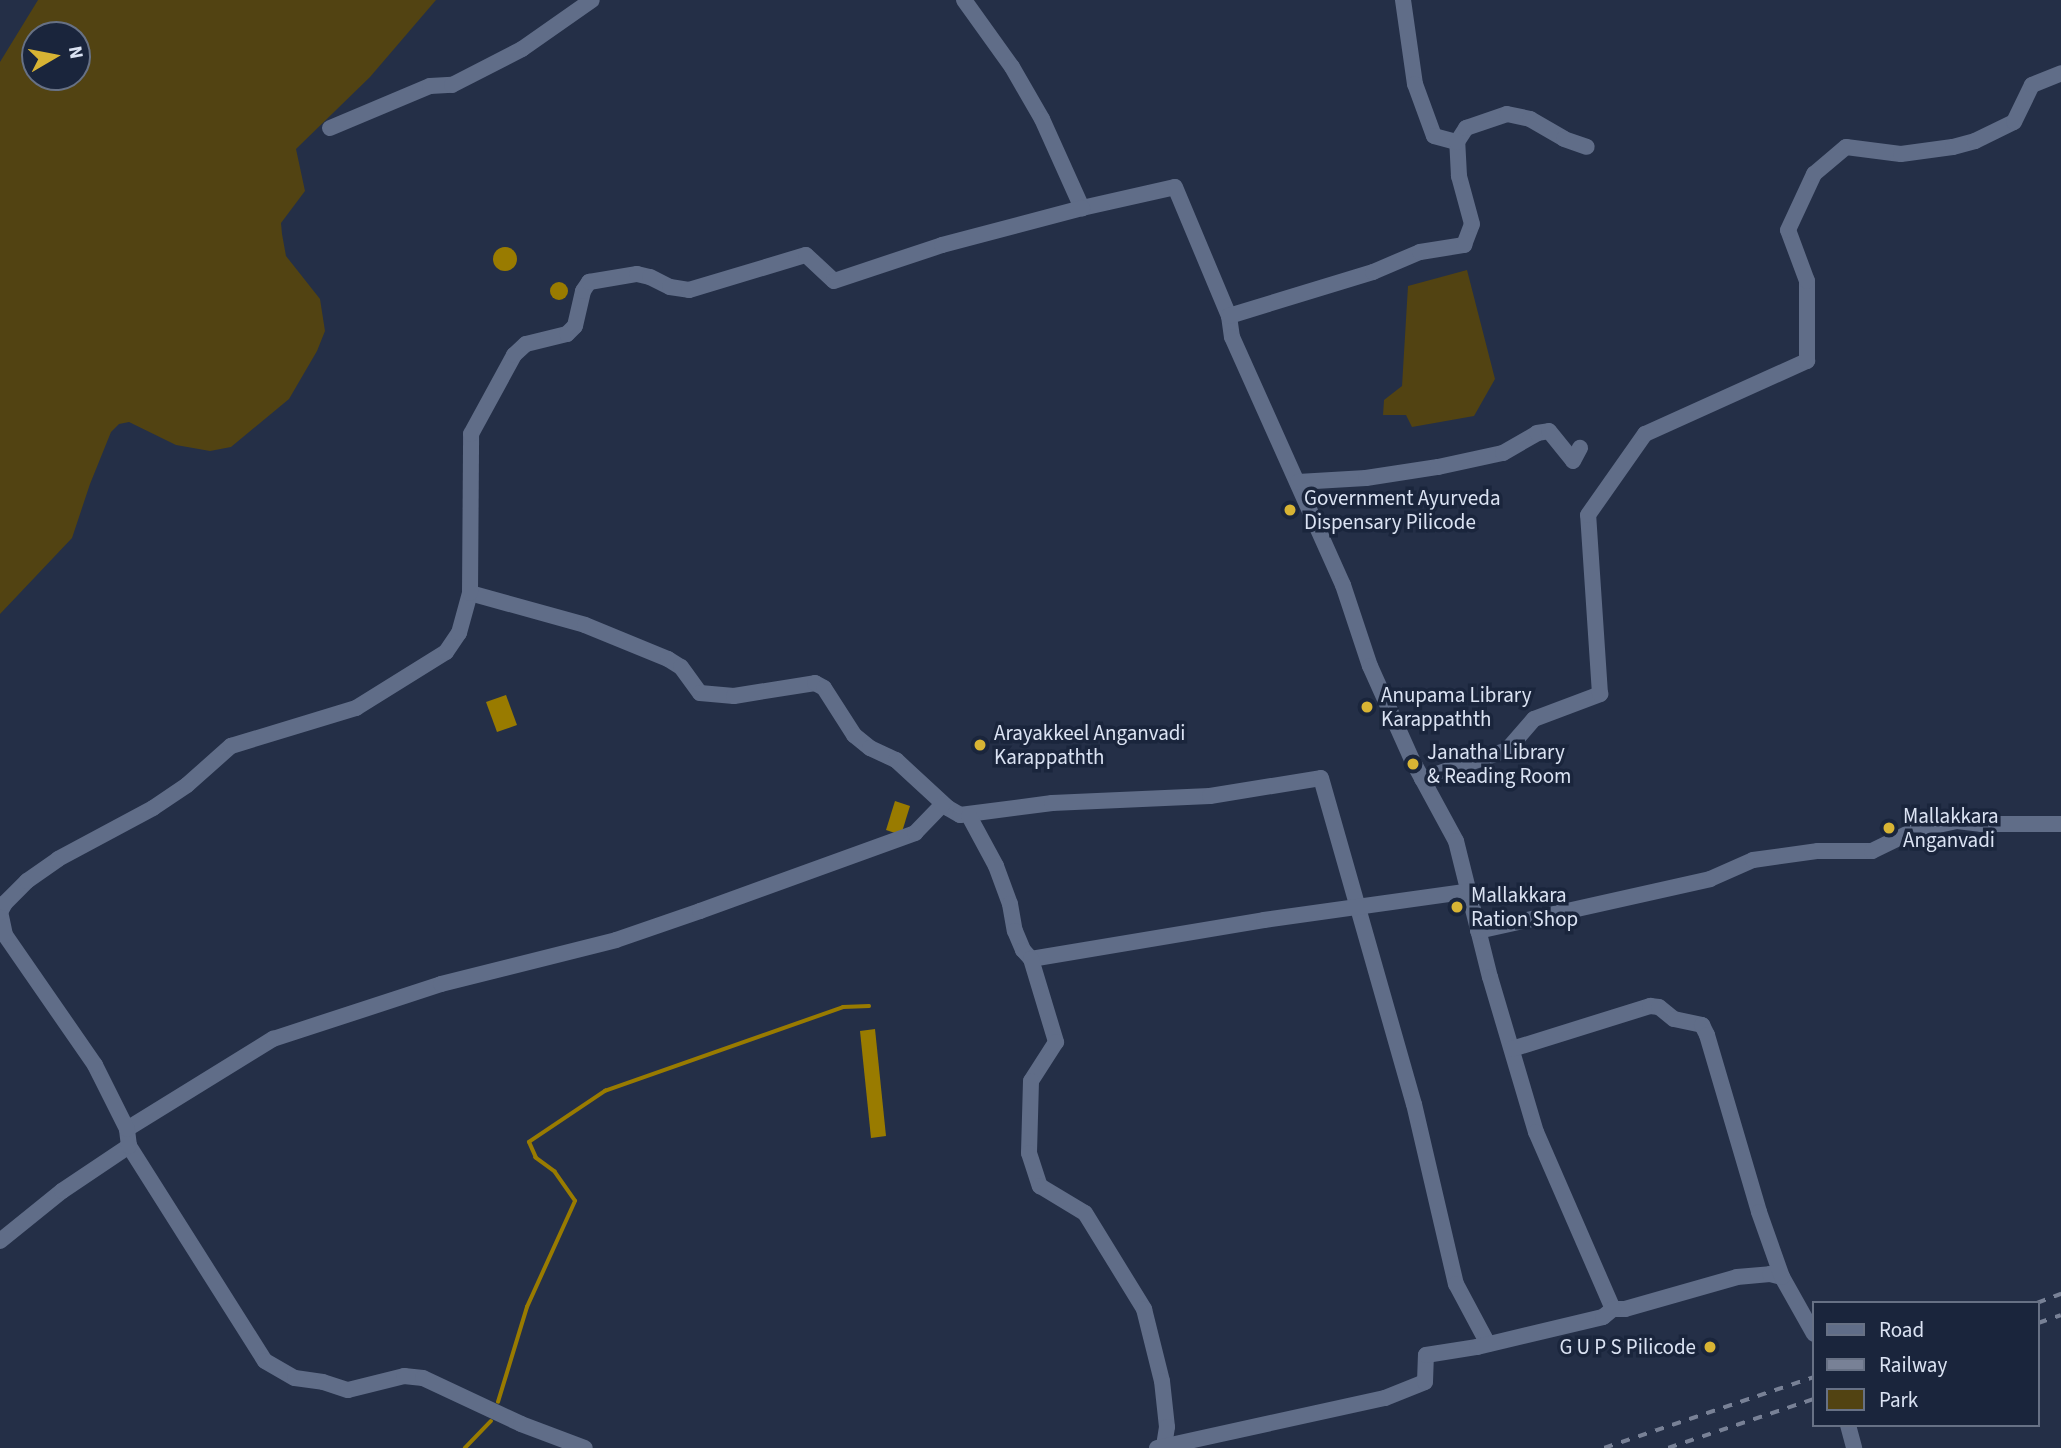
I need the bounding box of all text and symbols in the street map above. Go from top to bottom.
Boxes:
north arrow [21,21,91,91]
text: N [61,44,90,61]
place label: Government Ayurveda Dispensary Pilicode [1304,485,1500,535]
marker: Government Ayurveda Dispensary Pilicode [1282,502,1298,518]
place label: Anupama Library Karappathth [1381,682,1531,732]
marker: Anupama Library Karappathth [1359,699,1375,715]
place label: Arayakkeel Anganvadi Karappathth [994,720,1186,770]
marker: Arayakkeel Anganvadi Karappathth [972,737,988,753]
place label: Janatha Library & Reading Room [1427,739,1571,789]
marker: Janatha Library & Reading Room [1405,756,1421,772]
place label: Mallakkara Anganvadi [1903,803,1999,853]
marker: Mallakkara Anganvadi [1881,820,1897,836]
place label: Mallakkara Ration Shop [1471,882,1578,932]
marker: Mallakkara Ration Shop [1449,899,1465,915]
legend [1812,1301,2040,1427]
text: Road [1879,1315,1924,1345]
place label: G U P S Pilicode [1559,1334,1696,1360]
marker: G U P S Pilicode [1702,1339,1718,1355]
text: Railway [1879,1350,1947,1380]
text: Park [1879,1385,1918,1415]

